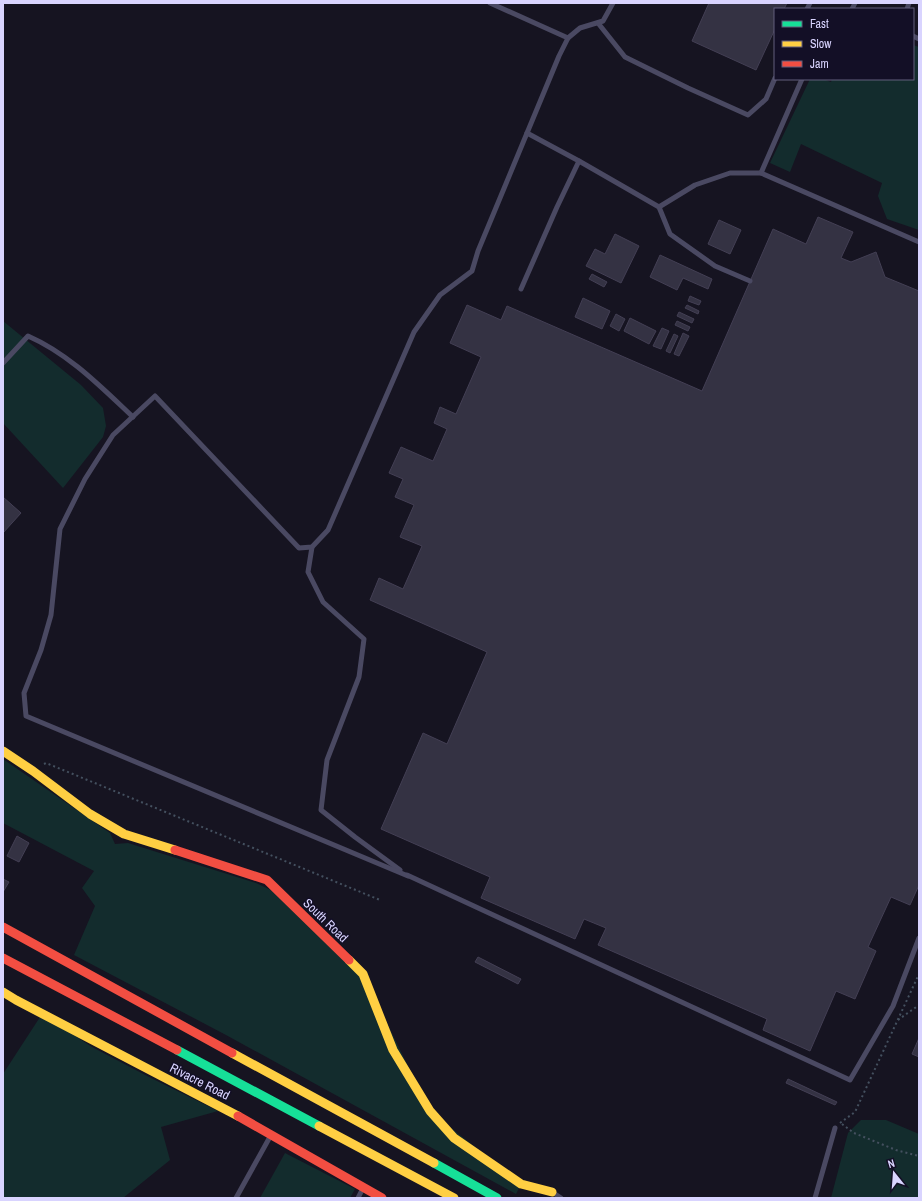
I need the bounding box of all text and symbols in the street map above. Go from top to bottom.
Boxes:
legend [774,8,914,80]
text: Fast [810,16,829,32]
text: Slow [810,36,832,52]
text: Jam [810,56,829,72]
street label: South Road [299,895,352,946]
street label: Rivacre Road [167,1059,233,1104]
north arrow [874,1153,914,1193]
text: N [886,1156,896,1171]

